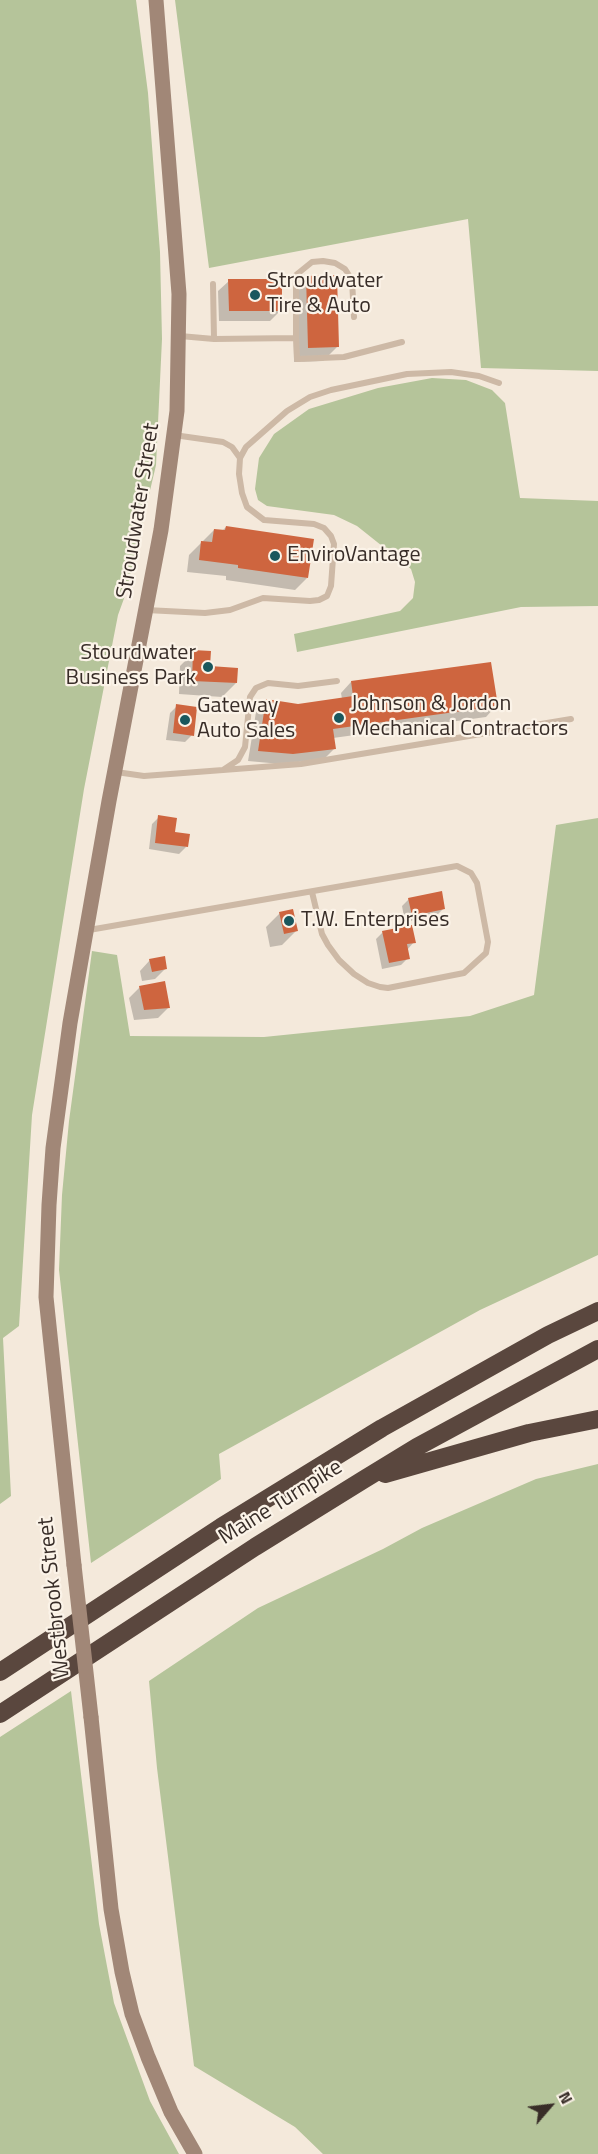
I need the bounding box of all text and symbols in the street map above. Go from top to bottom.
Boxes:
place label: Stroudwater Tire & Auto [267,269,383,320]
marker: Stroudwater Tire & Auto [248,288,262,302]
street label: Stroudwater Street [112,421,166,601]
place label: EnviroVantage [287,543,421,569]
marker: EnviroVantage [268,549,282,563]
place label: Stourdwater Business Park [65,641,196,692]
marker: Stourdwater Business Park [201,660,215,674]
place label: Johnson & Jordon Mechanical Contractors [351,692,568,744]
place label: Gateway Auto Sales [197,694,295,746]
marker: Johnson & Jordon Mechanical Contractors [332,711,346,725]
marker: Gateway Auto Sales [178,713,192,727]
place label: T.W. Enterprises [301,908,449,934]
marker: T.W. Enterprises [282,914,296,928]
street label: Maine Turnpike [214,1455,348,1551]
street label: Westbrook Street [33,1516,77,1680]
north arrow [520,2076,580,2136]
text: N [553,2087,579,2108]

